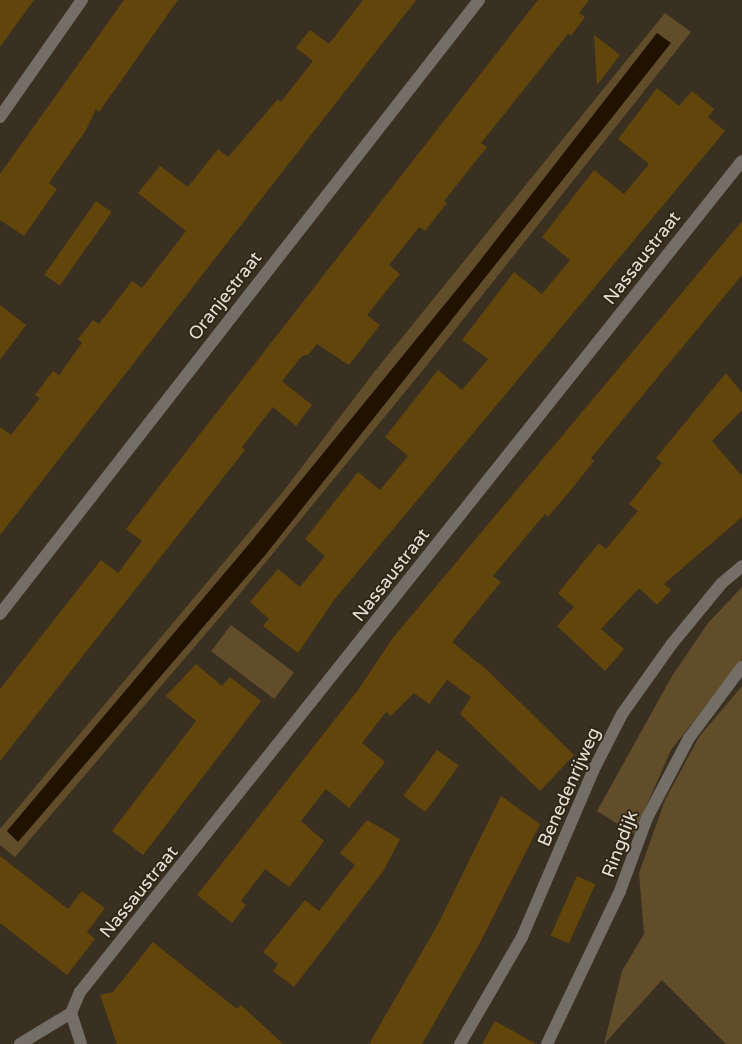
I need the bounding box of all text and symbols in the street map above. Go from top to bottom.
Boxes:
street label: Nassaustraat [599,207,685,309]
street label: Oranjestraat [184,247,266,345]
street label: Nassaustraat [348,524,434,626]
street label: Benedenrijweg [533,724,605,850]
street label: Ringdijk [597,808,643,880]
street label: Nassaustraat [95,842,183,942]

